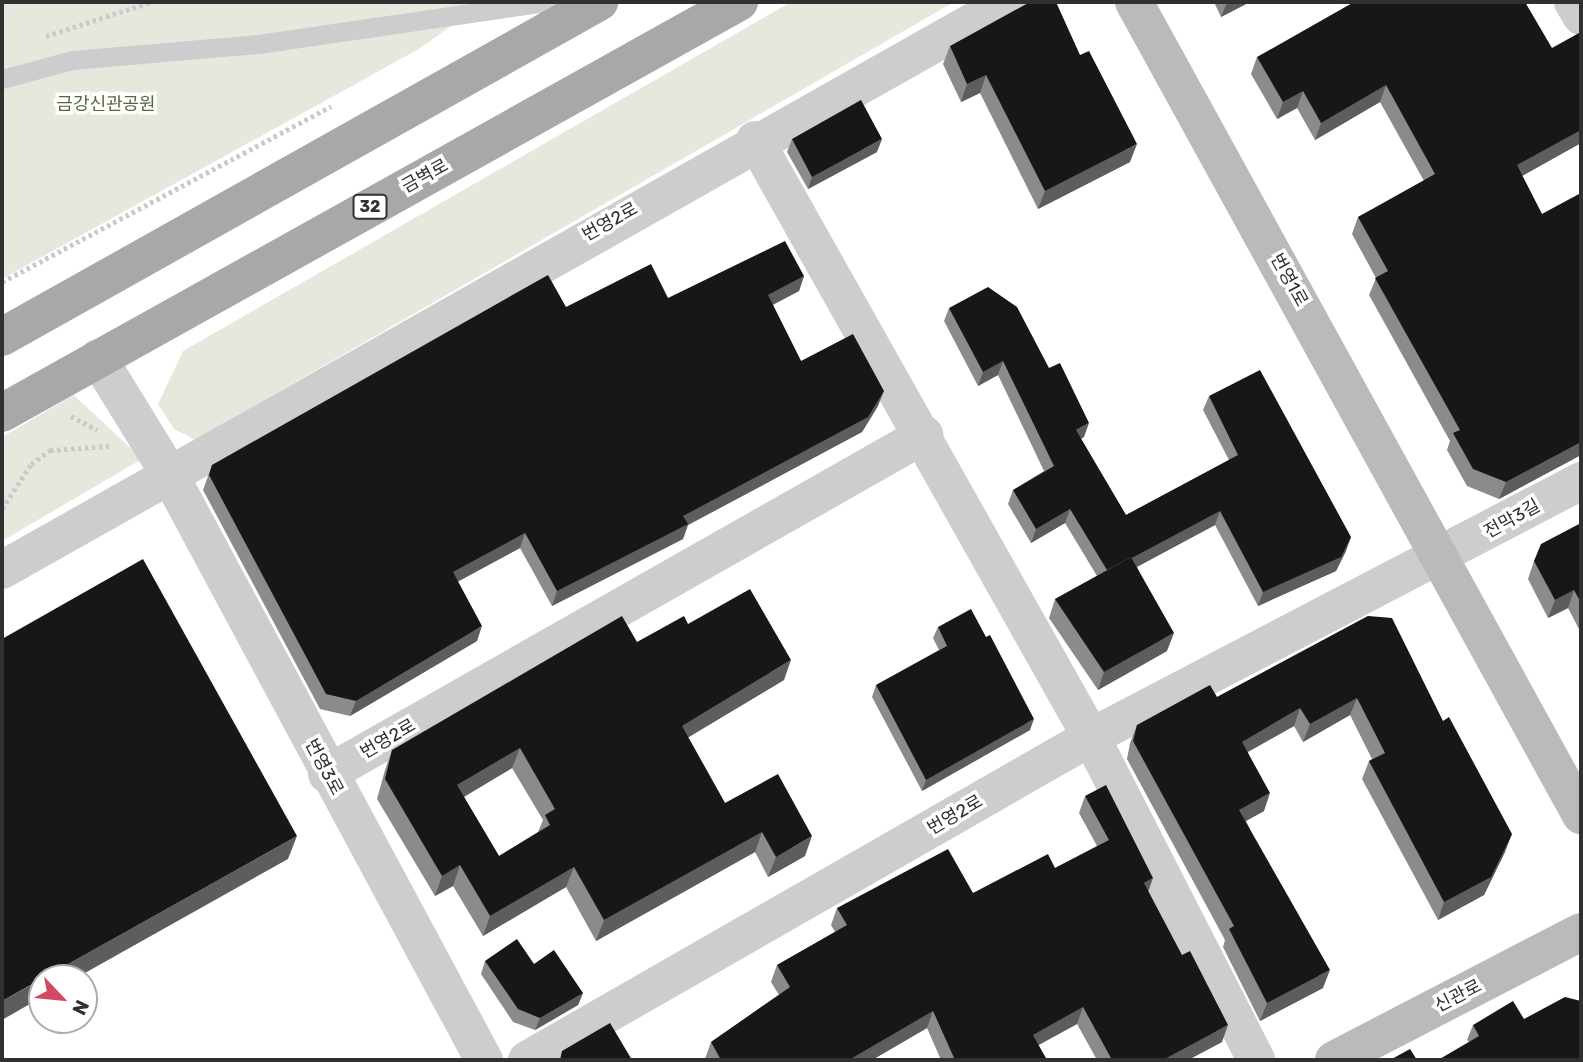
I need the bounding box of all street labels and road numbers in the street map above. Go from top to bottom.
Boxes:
street label: 금벽로 [398,155,452,197]
road number: 32 [352,195,388,220]
street label: 번영2로 [578,198,642,246]
street label: 번영1로 [1266,250,1312,310]
street label: 전막3길 [1480,495,1544,543]
street label: 번영2로 [357,715,419,763]
street label: 번영3로 [300,735,348,799]
street label: 번영2로 [924,791,986,839]
street label: 신관로 [1431,975,1485,1017]

